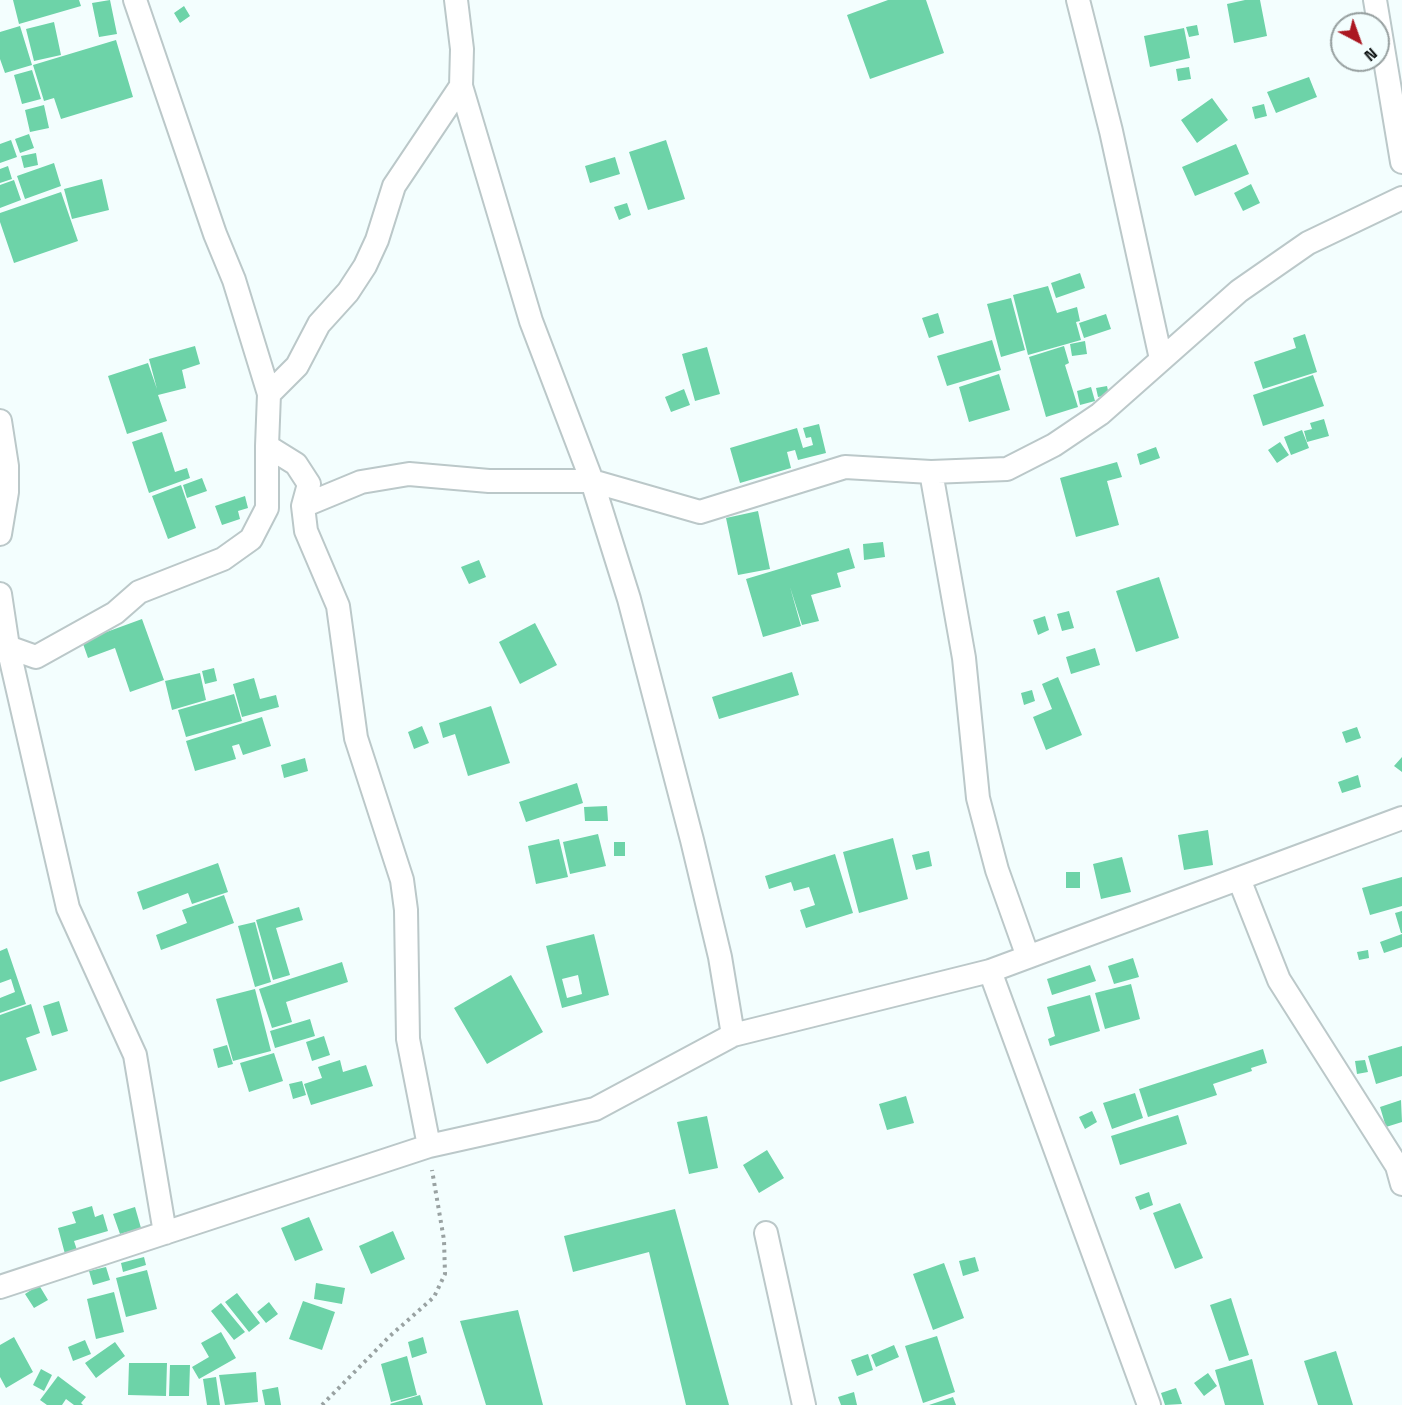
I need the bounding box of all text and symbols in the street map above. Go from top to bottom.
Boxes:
north arrow [1330,12,1390,72]
text: N [1360,43,1382,66]

